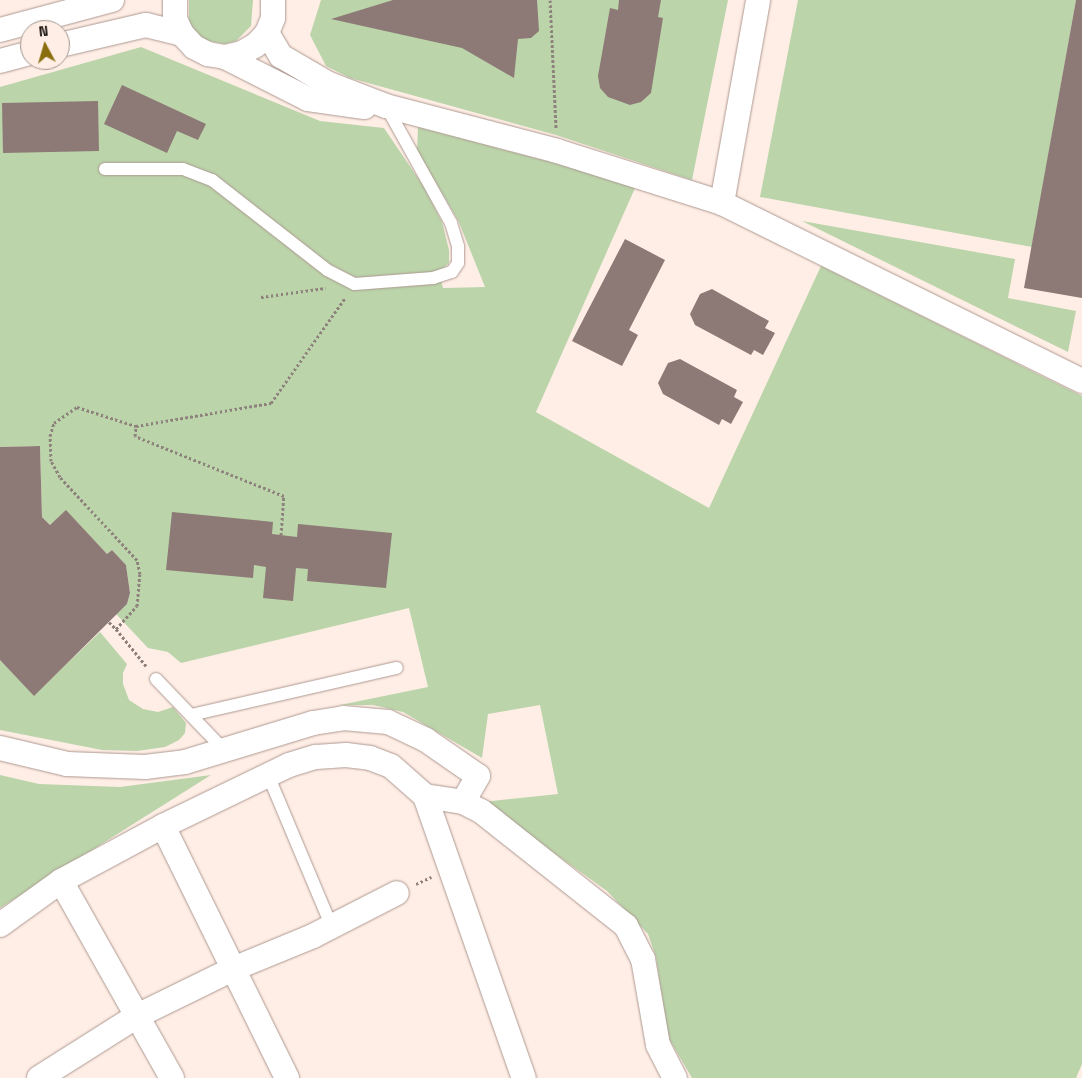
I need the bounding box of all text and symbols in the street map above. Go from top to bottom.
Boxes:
north arrow [20,20,70,70]
text: N [38,22,49,41]

